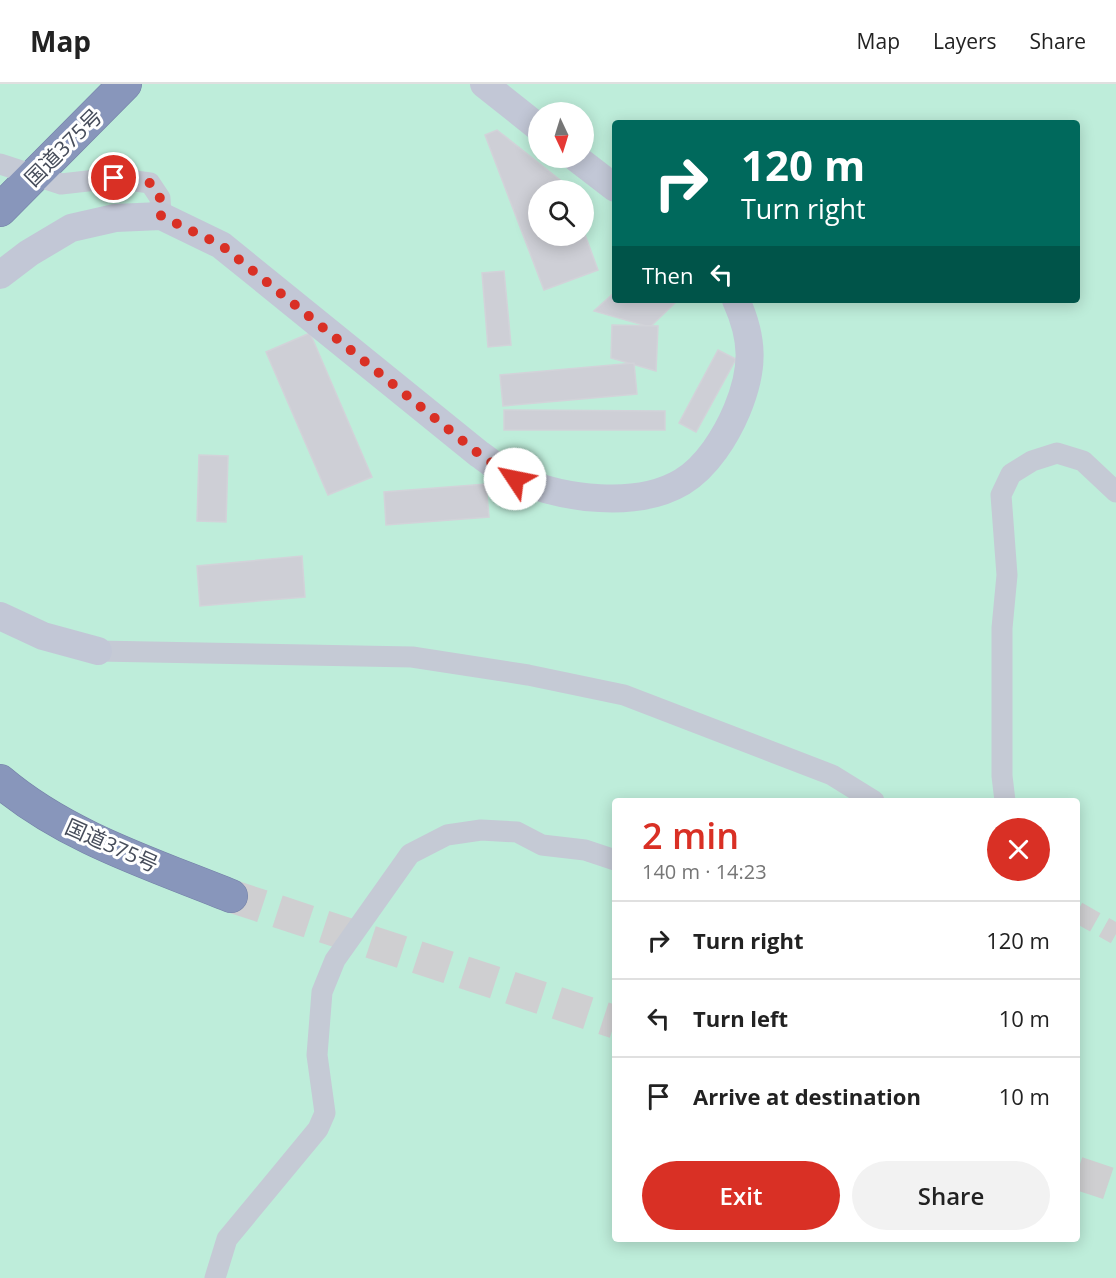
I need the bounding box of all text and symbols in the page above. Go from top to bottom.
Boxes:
text: Map [30,22,91,60]
text: Map [857,27,900,55]
text: Layers [933,27,997,55]
text: Share [1030,27,1086,55]
street label: 国道375号 [18,102,108,192]
north arrow [528,102,594,168]
map controls [528,102,594,246]
text: 120 m [741,136,865,193]
icon: right [642,144,720,222]
pin [88,152,139,203]
icon: arrive [97,161,130,194]
button: search [528,180,594,246]
text: Turn right [741,190,866,227]
icon: left [705,258,738,291]
text: Then [642,260,693,290]
position arrow [483,447,547,511]
text: 2 min [642,811,739,860]
street label: 国道375号 [61,812,163,878]
button: close [987,818,1050,881]
text: 140 m · 14:23 [642,858,767,885]
icon: right [642,924,675,957]
text: Turn right [693,925,804,955]
text: 120 m [986,925,1050,955]
icon: left [642,1002,675,1035]
text: Turn left [693,1003,788,1033]
text: 10 m [999,1003,1050,1033]
icon: arrive [642,1080,675,1113]
text: Arrive at destination [693,1081,921,1111]
text: 10 m [999,1081,1050,1111]
button: Exit [642,1161,840,1230]
button: Share [852,1161,1050,1230]

